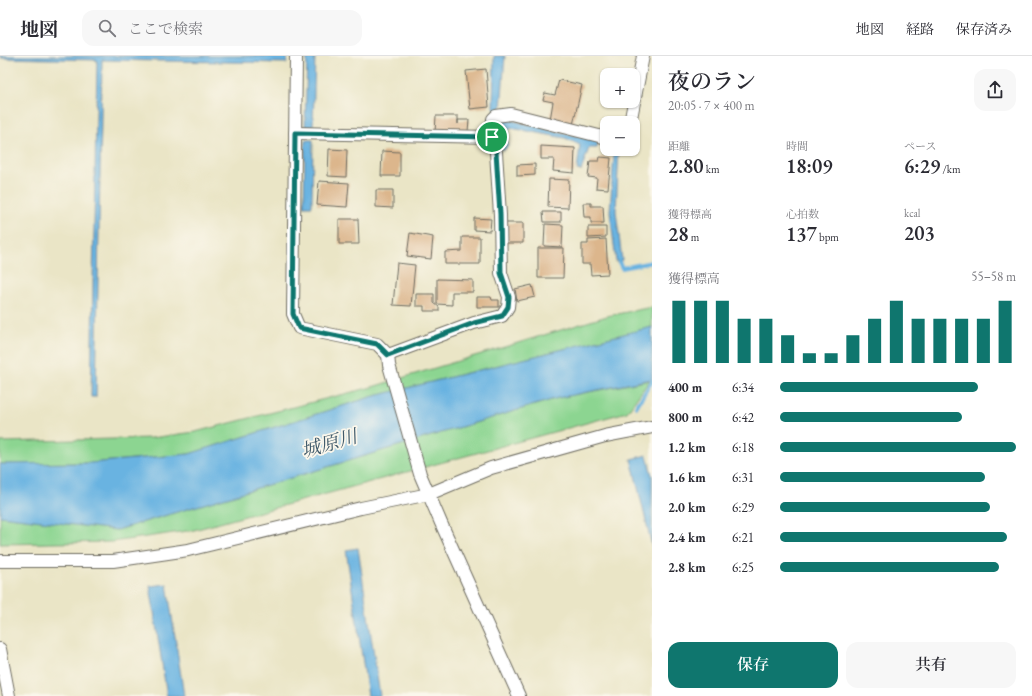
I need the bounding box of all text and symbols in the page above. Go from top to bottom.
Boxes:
search box [82,10,362,46]
text: 地図 [20,17,58,42]
icon: search [96,17,118,39]
text: ここで検索 [128,19,203,38]
text: 地図 [856,20,884,38]
text: 経路 [906,20,934,38]
text: 保存済み [956,20,1012,38]
text: 夜のラン [668,67,756,96]
map controls [600,68,640,156]
button: + [600,68,640,108]
button: share [974,69,1016,111]
text: 20:05 · 7 × 400 m [668,97,755,114]
button: − [600,116,640,156]
pin [475,120,509,154]
icon: arrive [481,126,503,148]
text: 距離 [668,139,690,153]
text: 時間 [786,139,808,153]
text: ペース [904,139,936,153]
text: 2.80 [668,153,704,179]
text: 18:09 [786,153,832,179]
text: 6:29 [904,153,940,179]
text: km [704,162,720,176]
text: /km [940,162,961,176]
text: kcal [904,206,921,220]
text: 獲得標高 [668,207,712,221]
text: 心拍数 [786,207,819,221]
text: 203 [904,220,935,246]
text: 28 [668,221,689,247]
text: 137 [786,221,817,247]
text: m [689,230,699,244]
text: bpm [817,230,839,244]
text: 55–58 m [971,268,1016,285]
text: 獲得標高 [668,270,720,287]
text: 400 m [668,379,702,396]
text: 6:34 [732,379,754,396]
text: 800 m [668,409,702,426]
text: 6:42 [732,409,754,426]
water label: 城原川 [298,423,362,463]
text: 1.2 km [668,439,706,456]
text: 6:18 [732,439,754,456]
text: 1.6 km [668,469,706,486]
text: 6:31 [732,469,754,486]
text: 2.0 km [668,499,706,516]
text: 6:29 [732,499,754,516]
text: 2.4 km [668,529,706,546]
text: 6:21 [732,529,754,546]
text: 2.8 km [668,559,706,576]
text: 6:25 [732,559,754,576]
button: 保存 [668,642,838,688]
button: 共有 [846,642,1016,688]

